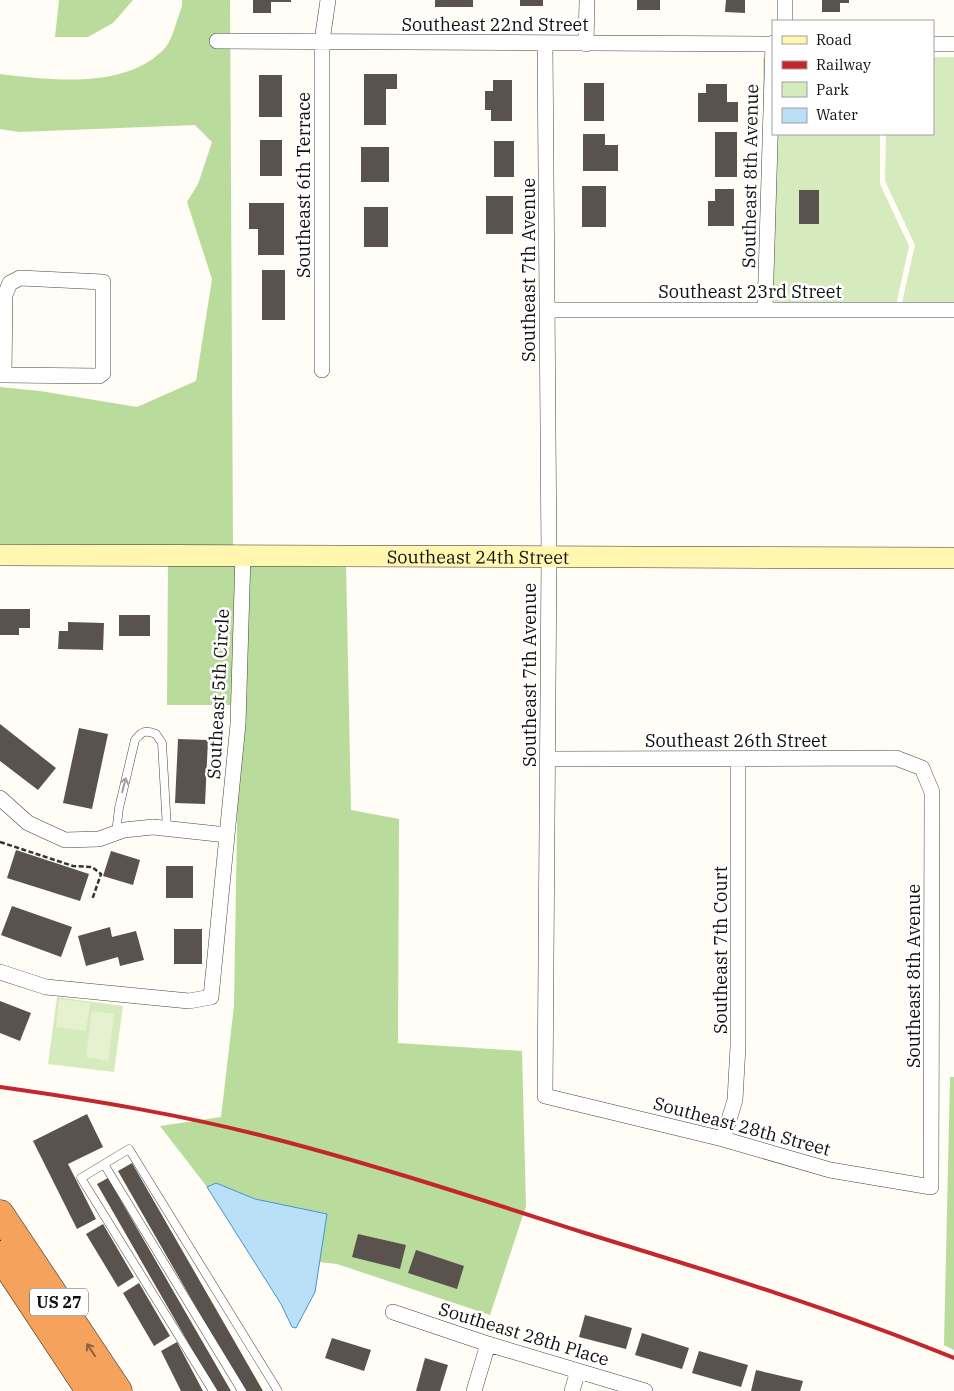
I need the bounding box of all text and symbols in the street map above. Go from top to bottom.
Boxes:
street label: Southeast 22nd Street [401,13,589,36]
legend [772,20,934,135]
text: Road [816,30,852,49]
text: Railway [816,55,871,74]
text: Park [816,80,849,99]
street label: Southeast 8th Avenue [737,84,763,268]
street label: Southeast 6th Terrace [292,92,315,278]
text: Water [816,105,858,124]
street label: Southeast 7th Avenue [517,178,540,362]
street label: Southeast 23rd Street [658,280,842,303]
street label: Southeast 24th Street [387,545,569,568]
street label: Southeast 7th Avenue [518,583,541,767]
street label: Southeast 5th Circle [202,608,234,780]
street label: Southeast 26th Street [645,729,827,752]
one-way arrow [120,777,129,793]
street label: Southeast 7th Court [709,866,732,1034]
street label: Southeast 8th Avenue [902,884,925,1068]
street label: Southeast 28th Street [651,1091,833,1161]
road number: US 27 [30,1288,88,1315]
street label: Southeast 28th Place [436,1297,612,1371]
one-way arrow [86,1344,96,1358]

